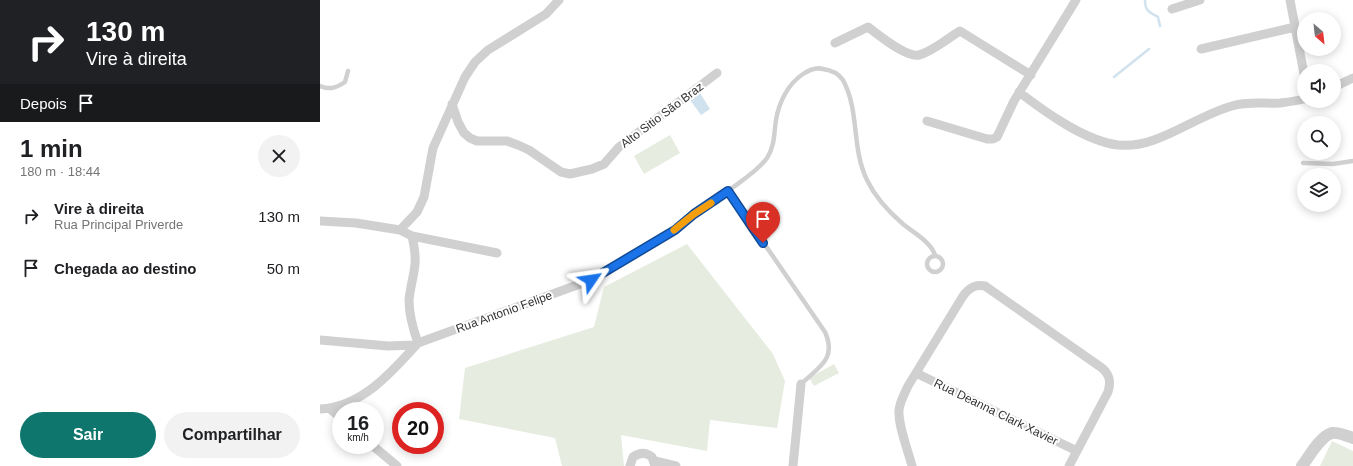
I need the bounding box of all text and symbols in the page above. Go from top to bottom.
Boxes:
north arrow [1297,12,1341,56]
map controls [1297,12,1341,212]
icon: right [20,16,72,68]
text: 130 m [86,16,165,47]
text: Vire à direita [86,49,187,69]
button: sound [1297,64,1341,108]
street label: Alto Sitio São Braz [618,79,706,151]
icon: arrive [75,92,97,114]
text: Depois [20,95,67,112]
button: search [1297,116,1341,160]
text: 1 min [20,135,83,162]
button: close [258,135,300,177]
text: 180 m · 18:44 [20,164,100,179]
button: layers [1297,168,1341,212]
text: Vire à direita [54,200,144,217]
pin [746,202,780,243]
icon: right [20,205,42,227]
text: 130 m [258,208,300,225]
icon: arrive [752,208,774,230]
text: Rua Principal Priverde [54,217,183,232]
icon: arrive [20,257,42,279]
position arrow [570,259,612,301]
text: Chegada ao destino [54,260,197,277]
text: 50 m [267,260,300,277]
street label: Rua Antonio Felipe [454,288,554,336]
street label: Rua Deanna Clark Xavier [932,376,1060,448]
speed limit sign: 20 [392,402,444,454]
button: Sair [20,412,156,458]
button: Compartilhar [164,412,300,458]
text: 16 [347,412,369,434]
text: km/h [347,432,369,443]

